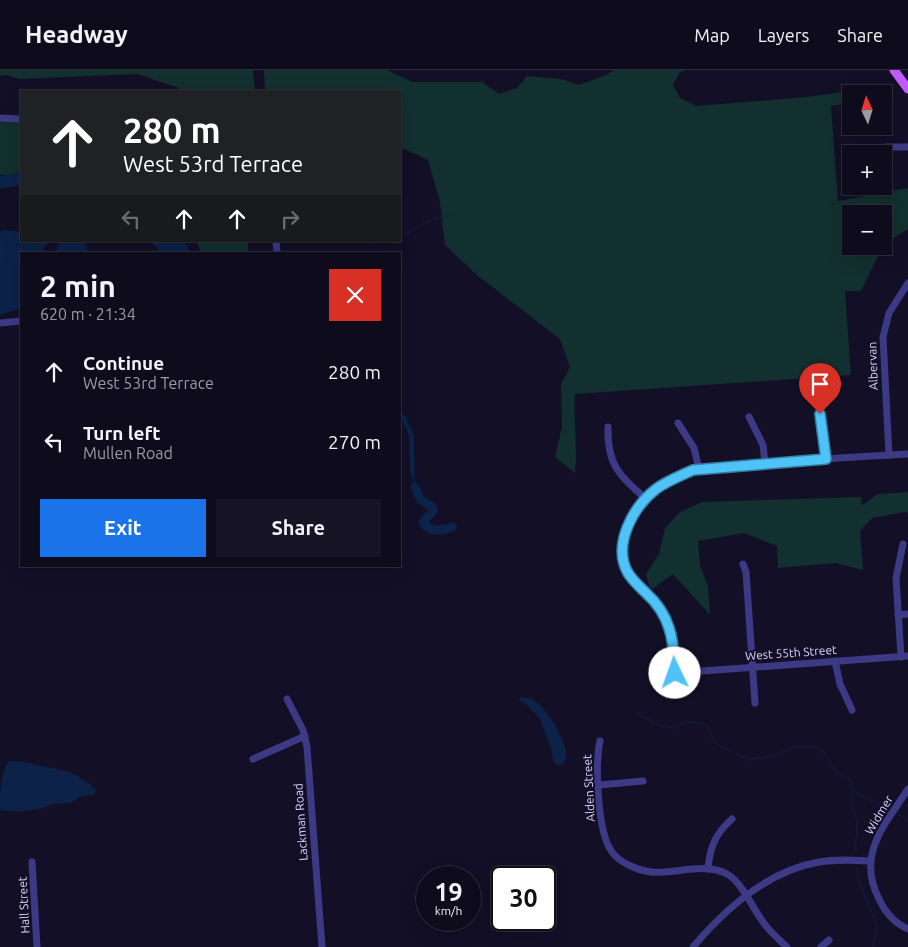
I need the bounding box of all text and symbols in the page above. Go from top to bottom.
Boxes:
text: Headway [25,21,128,48]
text: Map [694,25,730,45]
text: Layers [758,25,809,45]
text: Share [837,25,883,45]
north arrow [842,85,892,135]
map controls [842,85,892,255]
icon: ahead [40,110,105,175]
text: 280 m [123,110,221,150]
button: + [842,145,892,195]
text: West 53rd Terrace [123,151,303,176]
icon: left [117,205,145,233]
icon: ahead [170,205,198,233]
icon: ahead [223,205,251,233]
icon: right [276,205,304,233]
button: − [842,205,892,255]
text: 2 min [40,269,116,303]
button: close [329,269,381,321]
text: 620 m · 21:34 [40,305,136,323]
street label: Albervan [865,342,880,390]
text: Continue [83,352,164,374]
icon: ahead [40,358,68,386]
text: 280 m [328,361,381,383]
pin [799,363,841,414]
icon: arrive [806,370,834,398]
text: West 53rd Terrace [83,374,214,392]
text: Turn left [83,422,161,444]
icon: left [40,428,68,456]
text: 270 m [328,431,381,453]
text: Mullen Road [83,444,173,462]
button: Exit [40,499,206,557]
button: Share [216,499,381,557]
street label: West 55th Street [745,643,837,662]
position arrow [648,646,700,698]
street label: Alden Street [580,754,597,822]
street label: Lackman Road [291,783,310,861]
street label: Widmer [862,793,895,836]
speed limit sign: 30 [491,866,556,931]
street label: Hall Street [16,876,31,934]
text: 19 [434,878,463,906]
text: km/h [435,904,462,917]

